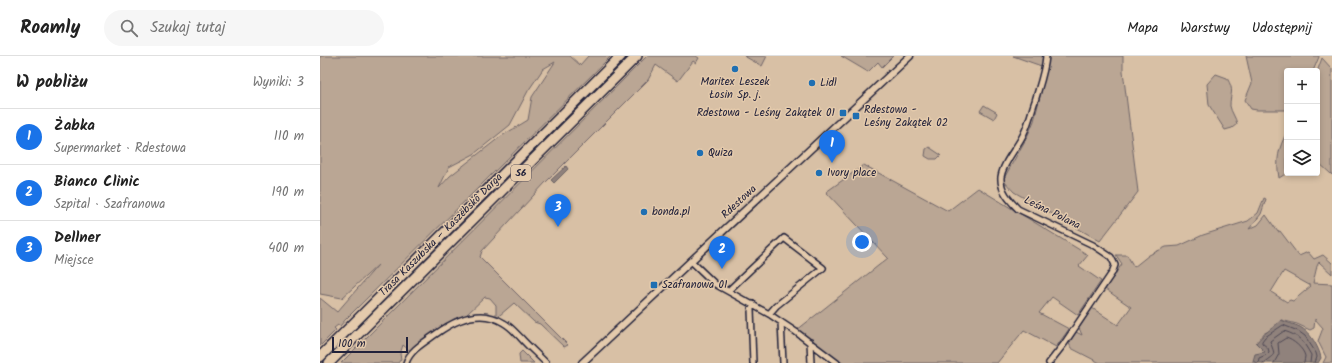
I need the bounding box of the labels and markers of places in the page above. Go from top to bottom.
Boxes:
marker: Maritex Leszek Łosin Sp. j. [730,64,740,74]
place label: Maritex Leszek Łosin Sp. j. [700,73,770,104]
place label: Lidl [820,74,837,92]
marker: Lidl [807,78,817,88]
place label: Rdestowa - Leśny Zakątek 02 [864,101,948,132]
place label: Rdestowa - Leśny Zakątek 01 [697,104,835,122]
marker: Rdestowa - Leśny Zakątek 01 [838,108,848,118]
marker: Rdestowa - Leśny Zakątek 02 [851,111,861,121]
pin: 1 [819,130,845,163]
place label: Quiza [708,144,733,162]
marker: Quiza [695,148,705,158]
place label: Ivory place [827,164,876,182]
marker: Ivory place [814,168,824,178]
pin: 3 [545,194,571,227]
place label: bonda.pl [652,203,690,221]
marker: bonda.pl [639,207,649,217]
pin: 2 [709,236,735,269]
place label: Szafranowa 01 [662,276,728,294]
marker: Szafranowa 01 [649,280,659,290]

